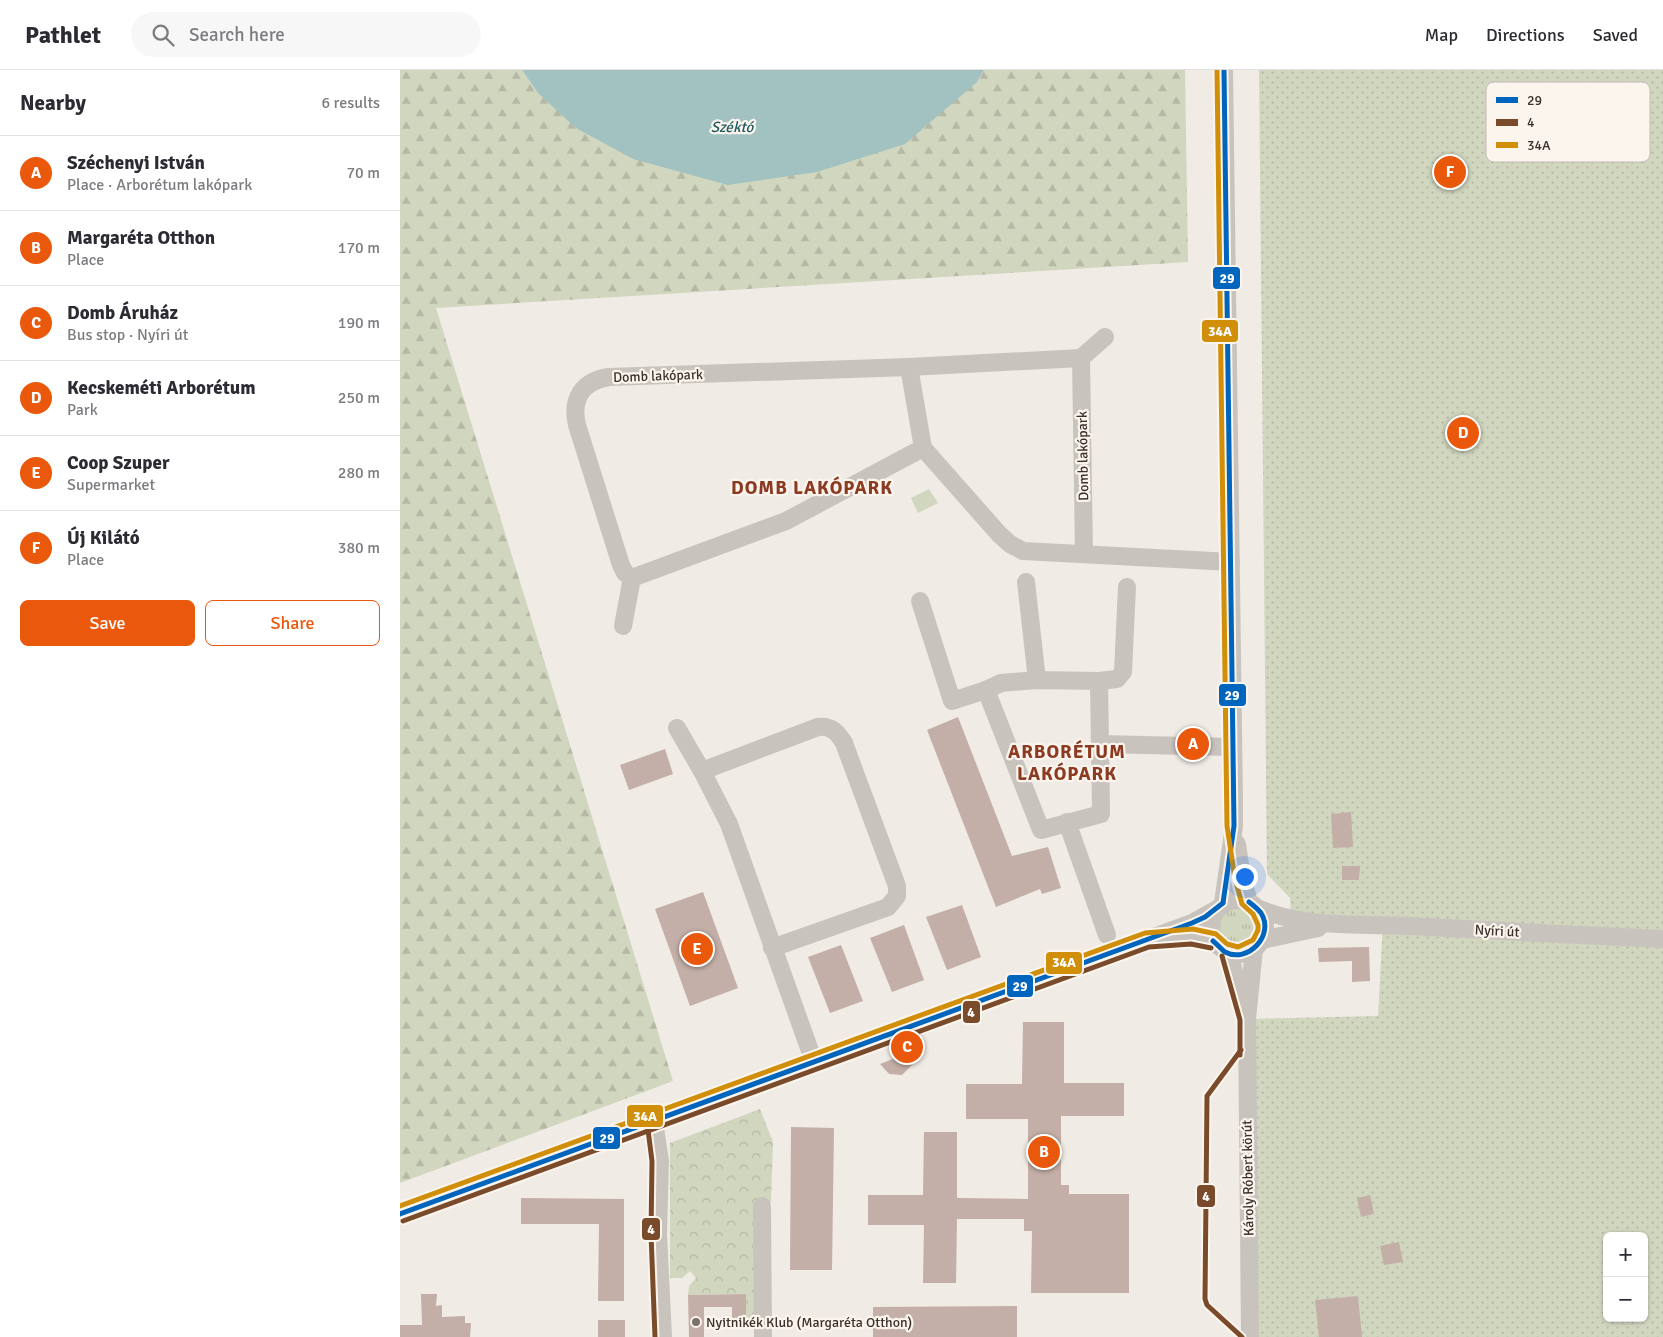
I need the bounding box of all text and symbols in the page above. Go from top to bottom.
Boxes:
search box [131,12,481,57]
text: Pathlet [25,20,101,50]
icon: search [149,21,177,49]
text: Search here [189,23,285,47]
text: Map [1425,24,1458,46]
text: Directions [1486,24,1565,46]
text: Saved [1593,24,1638,46]
legend [1486,82,1650,162]
text: Nearby [20,90,86,116]
text: 29 [1527,92,1542,109]
text: 6 results [321,93,380,113]
text: 4 [1527,114,1535,131]
water label: Széktó [711,118,755,136]
text: 34A [1527,137,1551,154]
text: Széchenyi István [67,151,205,175]
pin: F [1434,153,1466,191]
text: A [31,163,41,183]
text: 70 m [346,163,380,183]
text: Place · Arborétum lakópark [67,175,252,195]
text: Margaréta Otthon [67,226,215,250]
text: B [31,238,41,258]
text: 170 m [338,238,380,258]
text: Place [67,250,104,270]
line badge: 29 [1212,266,1241,290]
text: 29 [1219,270,1235,287]
text: Domb Áruház [67,301,178,325]
text: C [31,313,41,333]
text: 190 m [338,313,380,333]
line badge: 34A [1201,319,1239,343]
text: 34A [1208,323,1232,340]
text: Bus stop · Nyíri út [67,325,188,345]
street label: Domb lakópark [613,366,703,386]
text: Kecskeméti Arborétum [67,376,256,400]
text: D [31,388,41,408]
text: 250 m [338,388,380,408]
text: Park [67,400,98,420]
street label: Domb lakópark [1074,411,1092,501]
pin: D [1447,414,1479,452]
text: Coop Szuper [67,451,169,475]
text: E [31,463,41,483]
text: 280 m [338,463,380,483]
text: Supermarket [67,475,155,495]
district label: DOMB LAKÓPARK [731,476,893,500]
text: Új Kilátó [67,526,140,550]
text: F [32,538,40,558]
text: 380 m [338,538,380,558]
text: Place [67,550,104,570]
button: Save [20,600,195,646]
button: Share [205,600,380,646]
line badge: 29 [1218,683,1247,707]
text: 29 [1224,687,1240,704]
pin: A [1177,725,1209,763]
district label: ARBORÉTUM LAKÓPARK [1008,740,1126,786]
your location [1232,864,1258,890]
street label: Nyíri út [1474,921,1520,941]
pin: E [681,930,713,968]
line badge: 34A [1045,951,1083,975]
text: 34A [1052,954,1076,971]
line badge: 29 [1006,974,1034,998]
text: 29 [1012,978,1028,995]
line badge: 4 [962,1000,981,1024]
text: 4 [967,1004,975,1021]
pin: C [891,1028,923,1066]
line badge: 34A [626,1104,664,1128]
text: 34A [633,1108,657,1125]
street label: Károly Róbert körút [1238,1120,1258,1236]
line badge: 29 [592,1126,621,1150]
text: 29 [599,1130,615,1147]
pin: B [1028,1133,1060,1171]
line badge: 4 [1196,1184,1216,1208]
text: 4 [1202,1188,1210,1205]
line badge: 4 [641,1217,661,1241]
text: 4 [647,1221,655,1238]
map controls [1603,1232,1648,1322]
button: + [1603,1232,1648,1277]
button: − [1603,1277,1648,1322]
place label: Nyitnikék Klub (Margaréta Otthon) [706,1314,912,1331]
marker: Nyitnikék Klub (Margaréta Otthon) [690,1316,702,1328]

